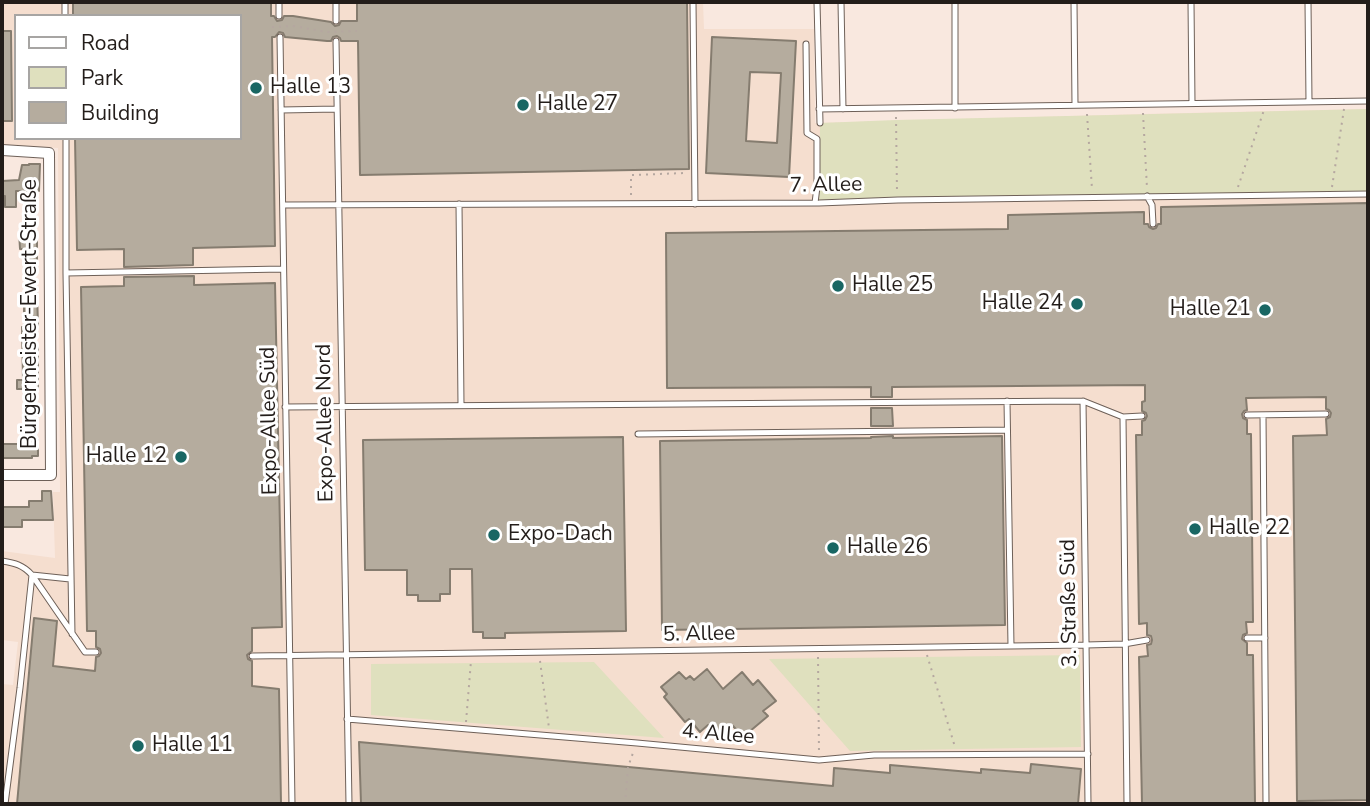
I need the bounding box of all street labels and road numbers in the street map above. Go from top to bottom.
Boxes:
street label: 7. Allee [789,173,863,199]
street label: Bürgermeister-Ewert-Straße [18,179,44,449]
street label: Expo-Allee Nord [312,344,340,502]
street label: Expo-Allee Süd [256,347,284,495]
street label: 3. Straße Süd [1056,539,1084,667]
street label: 5. Allee [662,622,736,648]
street label: 4. Allee [681,719,755,751]

